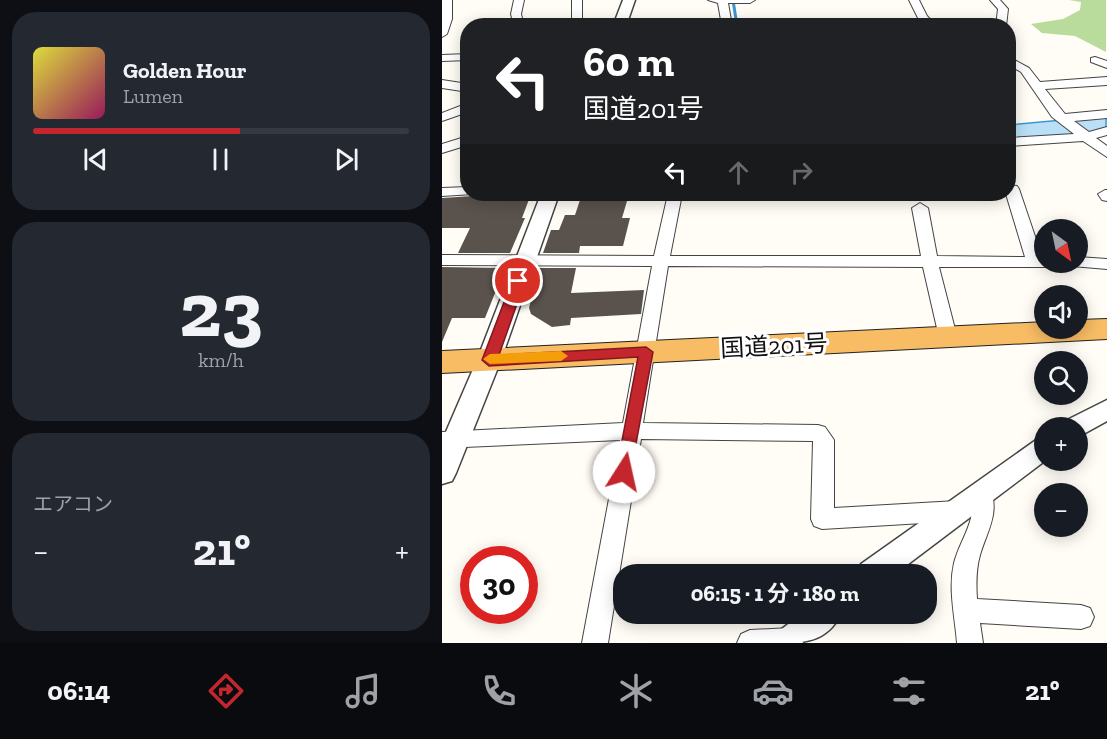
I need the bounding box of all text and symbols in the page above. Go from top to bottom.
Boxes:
text: 60 m [583,36,674,87]
icon: left [484,42,562,120]
text: Golden Hour [123,57,247,84]
text: Lumen [123,84,183,108]
text: 国道201号 [583,93,704,125]
icon: previous [79,143,112,176]
icon: pause [204,143,237,176]
icon: next [330,143,363,176]
icon: left [659,156,692,189]
icon: ahead [722,156,755,189]
icon: right [785,156,818,189]
north arrow [1034,219,1088,273]
map controls [1034,219,1088,537]
pin [492,255,543,306]
text: 23 [179,262,263,356]
icon: arrive [501,264,534,297]
button: sound [1034,285,1088,339]
street label: 国道201号 [720,328,828,363]
text: km/h [198,348,244,372]
button: search [1034,351,1088,405]
button: + [1034,417,1088,471]
position arrow [592,440,656,504]
button: − [1034,483,1088,537]
text: エアコン [33,492,113,516]
text: 21° [193,523,251,577]
text: − [33,531,48,570]
text: + [395,531,409,570]
speed limit sign: 30 [460,546,538,624]
text: 06:15 · 1 分 · 180 m [691,580,859,607]
icon: directions [205,670,247,712]
icon: music [342,670,384,712]
icon: phone [478,670,520,712]
icon: climate [615,670,657,712]
icon: car [752,670,794,712]
icon: filters [888,670,930,712]
text: 06:14 [47,675,110,707]
text: 21° [1025,675,1060,707]

